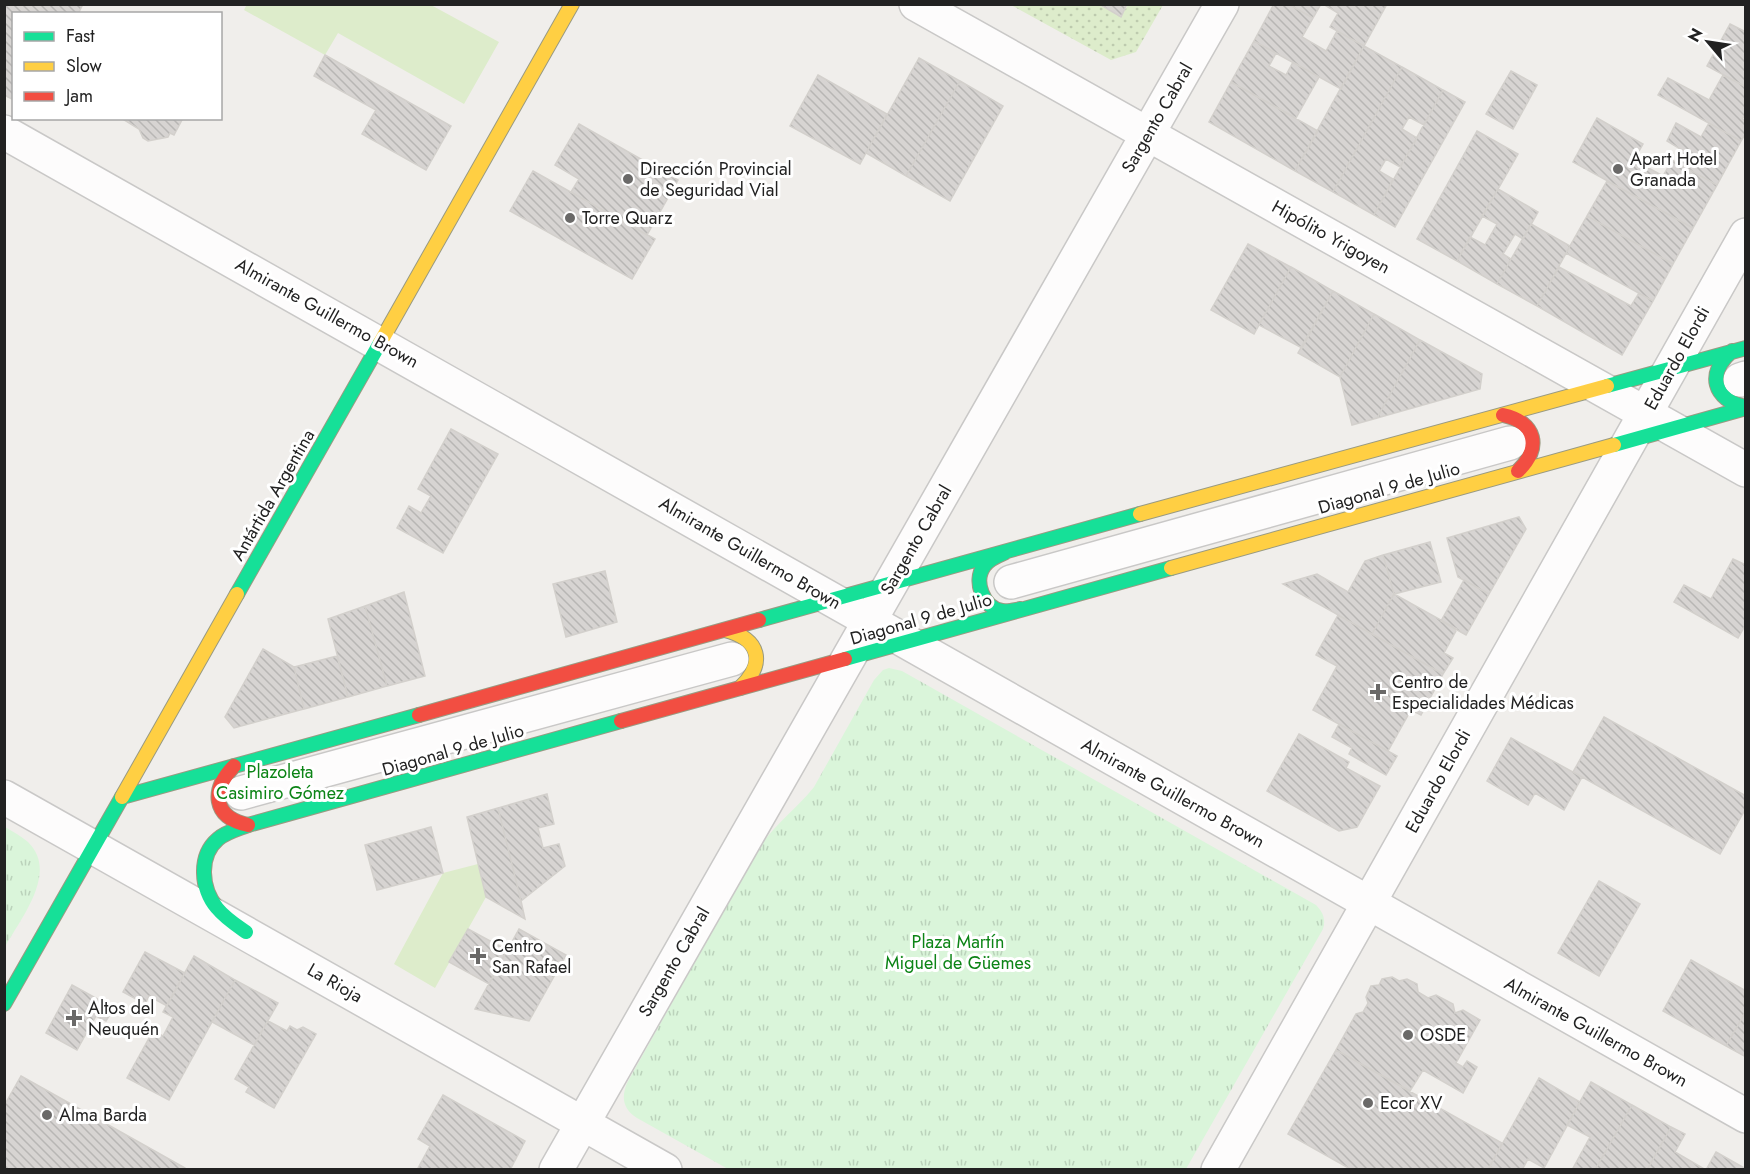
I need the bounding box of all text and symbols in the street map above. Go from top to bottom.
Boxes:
legend [12,12,222,120]
north arrow [1678,12,1738,72]
text: Fast [66,23,95,49]
text: N [1682,24,1708,46]
text: Slow [66,53,103,79]
street label: Sargento Cabral [1115,58,1199,178]
text: Jam [64,83,93,109]
place label: Apart Hotel Granada [1630,146,1717,193]
place label: Dirección Provincial de Seguridad Vial [640,156,792,203]
marker: Apart Hotel Granada [1611,162,1625,176]
marker: Dirección Provincial de Seguridad Vial [621,172,635,186]
street label: Hipólito Yrigoyen [1267,194,1395,280]
place label: Torre Quarz [582,205,673,231]
marker: Torre Quarz [563,211,577,225]
street label: Almirante Guillermo Brown [230,252,424,374]
street label: Eduardo Elordi [1638,301,1716,415]
street label: Antártida Argentina [225,425,321,565]
street label: Diagonal 9 de Julio [1315,455,1463,521]
street label: Sargento Cabral [874,480,958,600]
street label: Almirante Guillermo Brown [654,490,846,616]
street label: Diagonal 9 de Julio [847,586,995,652]
place label: Centro de Especialidades Médicas [1392,669,1574,716]
marker: Centro de Especialidades Médicas [1369,683,1387,701]
street label: Diagonal 9 de Julio [379,717,527,783]
street label: Eduardo Elordi [1399,724,1477,838]
street label: Almirante Guillermo Brown [1076,732,1270,854]
park label: Plazoleta Casimiro Gómez [216,759,345,806]
street label: Sargento Cabral [632,902,716,1022]
park label: Plaza Martín Miguel de Güemes [885,929,1031,976]
place label: Centro San Rafael [492,933,571,980]
marker: Centro San Rafael [469,947,487,965]
street label: La Rioja [303,957,367,1009]
street label: Almirante Guillermo Brown [1499,971,1693,1093]
place label: Altos del Neuquén [88,995,159,1042]
marker: Altos del Neuquén [65,1009,83,1027]
place label: OSDE [1420,1022,1466,1048]
marker: OSDE [1401,1028,1415,1042]
place label: Ecor XV [1380,1090,1442,1116]
marker: Ecor XV [1361,1096,1375,1110]
place label: Alma Barda [59,1102,147,1128]
marker: Alma Barda [40,1108,54,1122]

